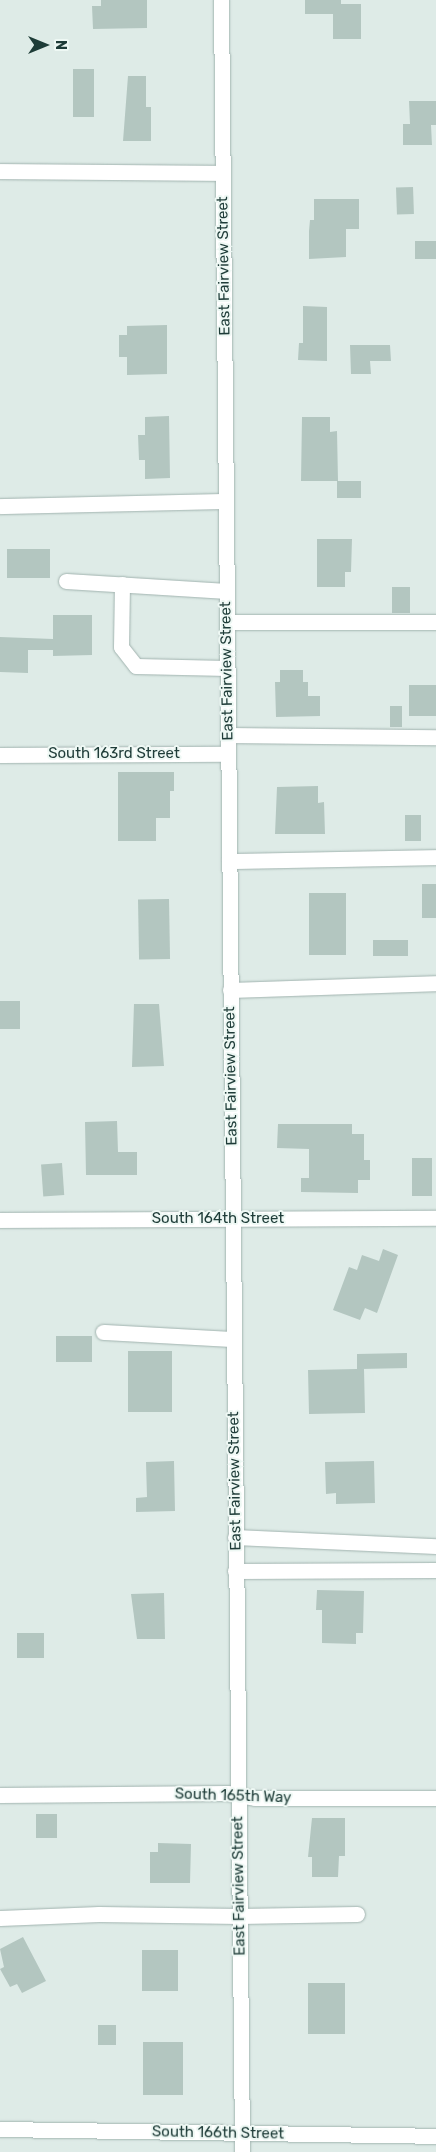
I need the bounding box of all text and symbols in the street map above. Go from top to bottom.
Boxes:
north arrow [20,20,70,70]
text: N [52,40,69,50]
street label: East Fairview Street [214,196,234,336]
street label: East Fairview Street [217,601,237,741]
street label: South 163rd Street [48,745,180,763]
street label: East Fairview Street [221,1006,241,1146]
street label: South 164th Street [152,1210,284,1228]
street label: East Fairview Street [225,1411,245,1551]
street label: South 165th Way [174,1785,292,1807]
street label: East Fairview Street [229,1816,249,1956]
street label: South 166th Street [152,2123,284,2143]

